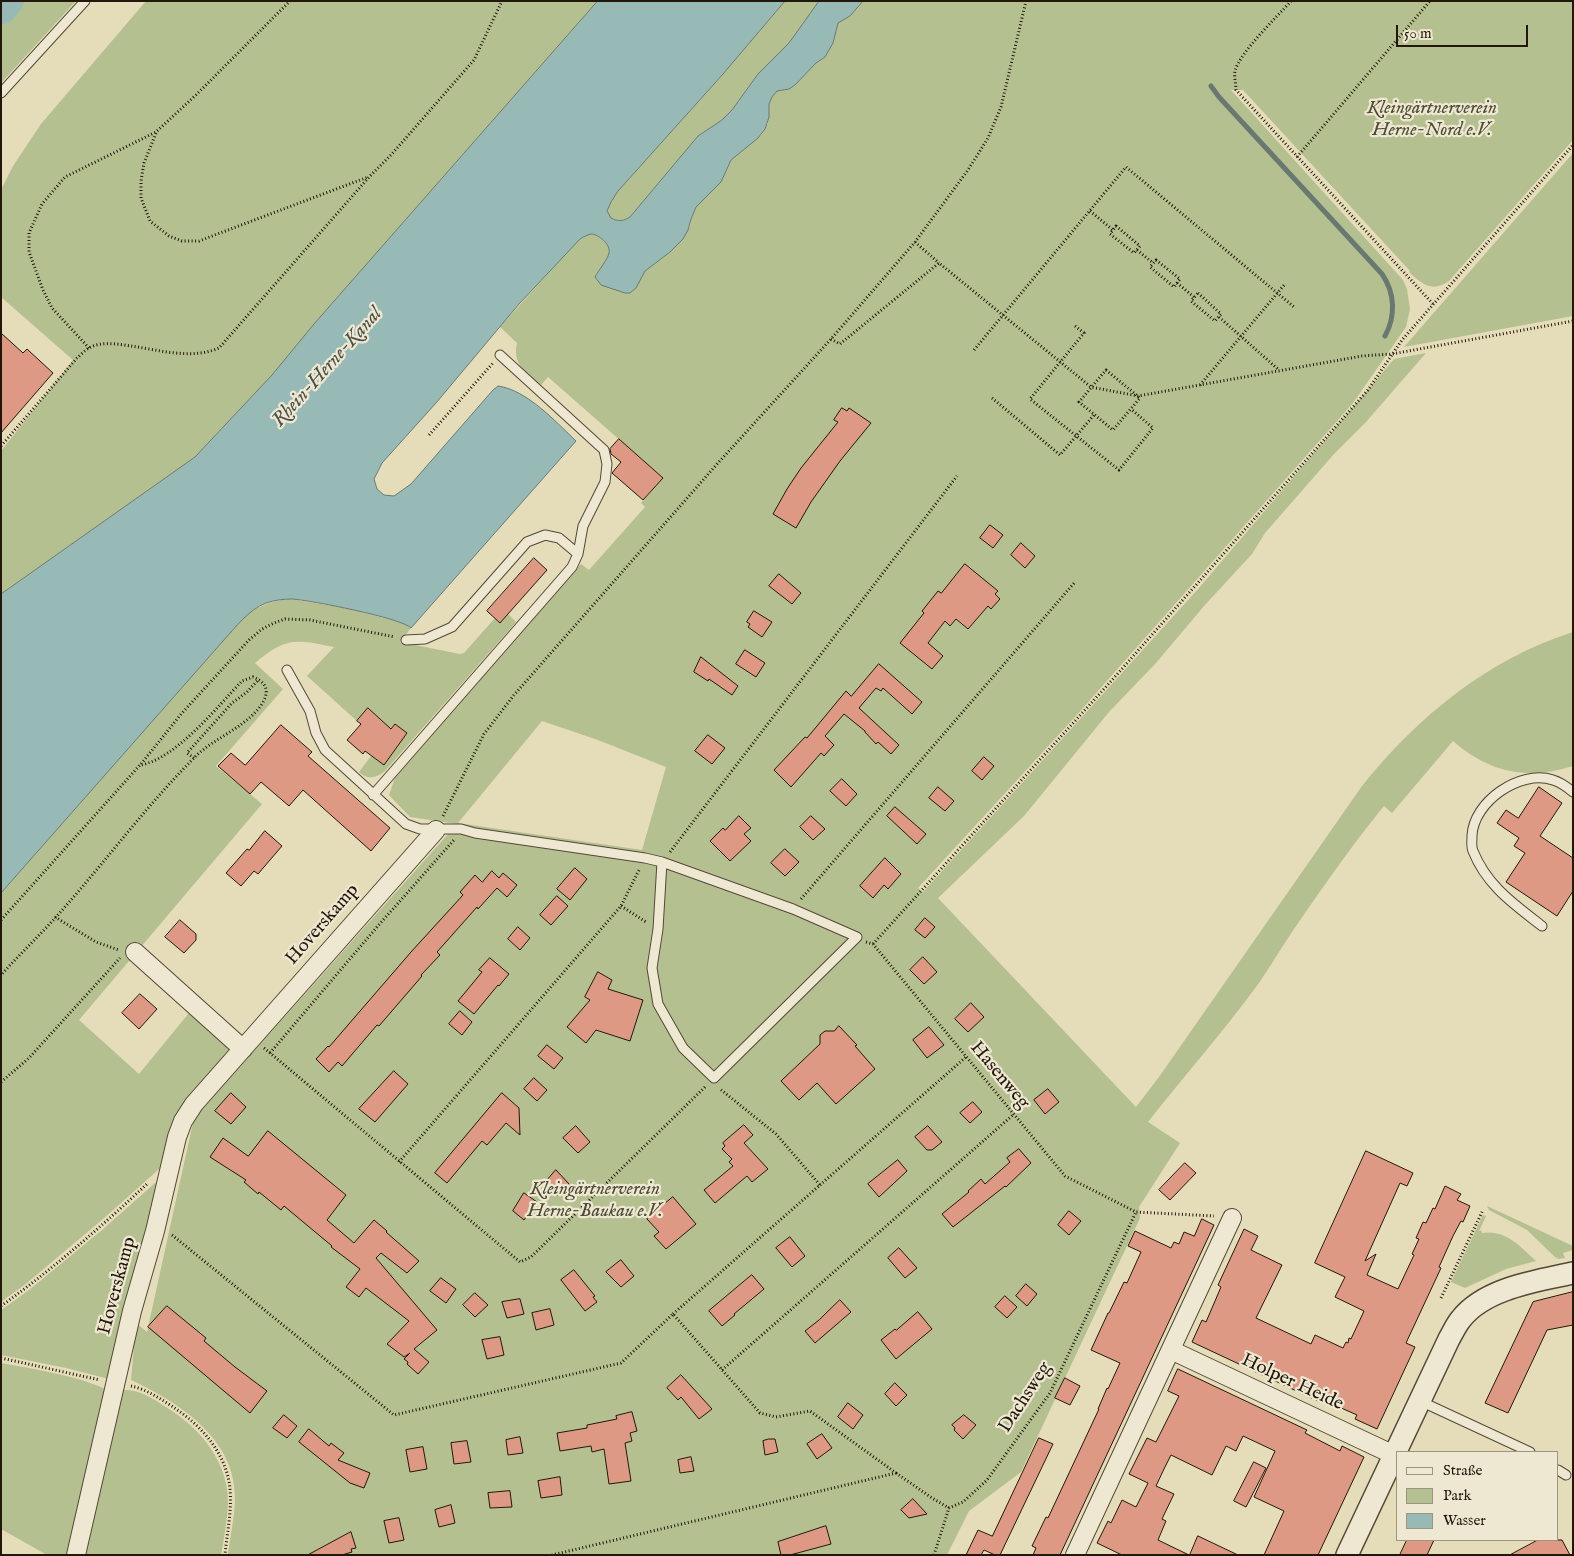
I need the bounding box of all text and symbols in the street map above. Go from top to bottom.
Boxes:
scale bar [1399,15,1532,47]
text: 50 m [1404,24,1432,43]
park label: Kleingärtnerverein Herne-Nord e.V. [1367,98,1497,142]
water label: Rhein-Herne-Kanal [268,303,388,433]
street label: Hoverskamp [282,880,364,970]
street label: Hasenweg [964,1038,1034,1114]
park label: Kleingärtnerverein Herne-Baukau e.V. [527,1179,663,1223]
street label: Hoverskamp [94,1235,142,1337]
street label: Holper Heide [1237,1349,1347,1417]
street label: Dachsweg [995,1358,1057,1438]
legend [1396,1451,1559,1541]
text: Straße [1443,1461,1482,1480]
text: Park [1443,1486,1472,1505]
text: Wasser [1443,1511,1486,1530]

